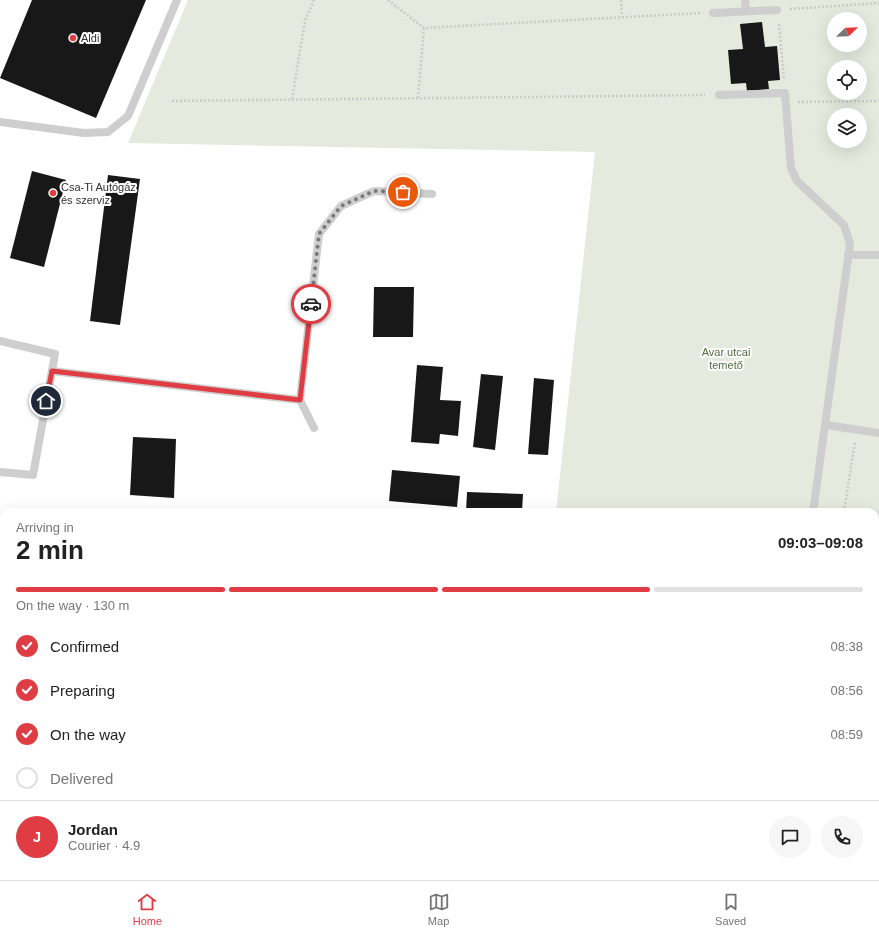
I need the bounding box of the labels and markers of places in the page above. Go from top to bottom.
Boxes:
place label: Aldi [81,32,99,44]
marker: Aldi [68,33,78,43]
pin [386,175,420,209]
place label: Csa-Ti Autógáz és szerviz [61,181,136,206]
marker: Csa-Ti Autógáz és szerviz [48,188,58,198]
pin [29,384,63,418]

